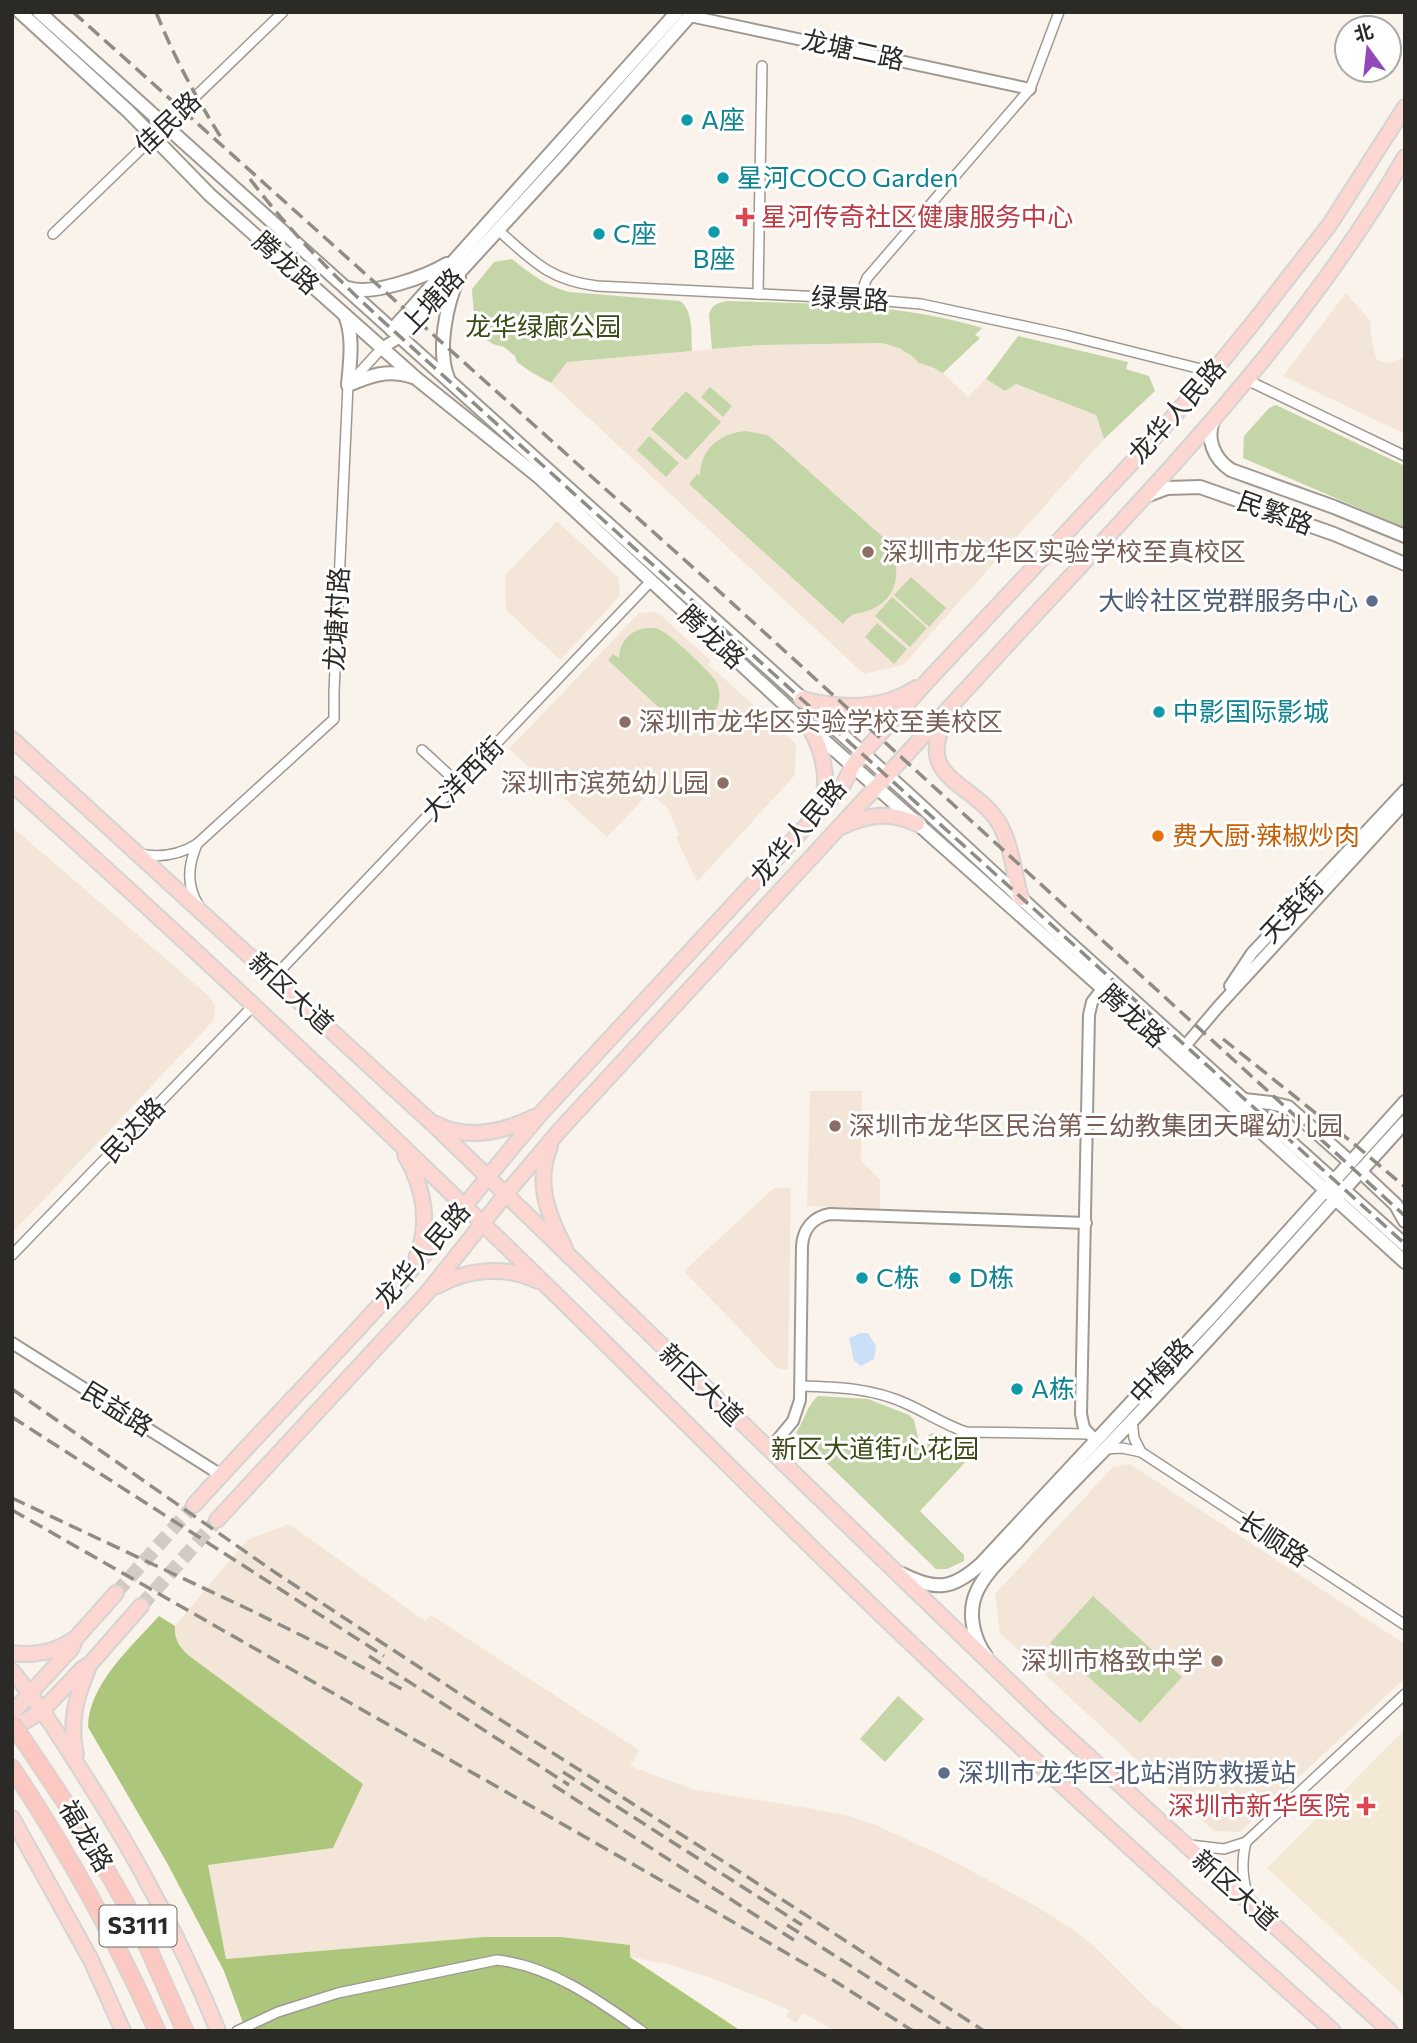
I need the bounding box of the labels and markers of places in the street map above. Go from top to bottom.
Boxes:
place label: A座 [701,103,745,134]
marker: A座 [679,112,695,128]
place label: 星河COCO Garden [737,161,958,192]
marker: 星河COCO Garden [715,170,731,186]
place label: 星河传奇社区健康服务中心 [761,200,1073,231]
marker: 星河传奇社区健康服务中心 [735,207,755,227]
place label: C座 [613,217,657,248]
marker: B座 [706,224,722,240]
marker: C座 [591,226,607,242]
place label: B座 [693,242,735,273]
place label: 深圳市龙华区实验学校至真校区 [882,535,1246,566]
marker: 深圳市龙华区实验学校至真校区 [860,544,876,560]
place label: 大岭社区党群服务中心 [1098,584,1358,615]
marker: 大岭社区党群服务中心 [1364,593,1380,609]
place label: 中影国际影城 [1173,695,1329,726]
marker: 中影国际影城 [1151,704,1167,720]
place label: 深圳市龙华区实验学校至美校区 [639,705,1003,736]
marker: 深圳市龙华区实验学校至美校区 [617,714,633,730]
place label: 深圳市滨苑幼儿园 [501,766,709,797]
marker: 深圳市滨苑幼儿园 [715,775,731,791]
place label: 费大厨·辣椒炒肉 [1172,819,1360,850]
marker: 费大厨·辣椒炒肉 [1150,828,1166,844]
place label: 深圳市龙华区民治第三幼教集团天曜幼儿园 [849,1109,1343,1140]
marker: 深圳市龙华区民治第三幼教集团天曜幼儿园 [827,1118,843,1134]
place label: C栋 [876,1261,920,1292]
place label: D栋 [969,1261,1014,1292]
marker: C栋 [854,1270,870,1286]
marker: D栋 [947,1270,963,1286]
place label: A栋 [1031,1372,1075,1403]
marker: A栋 [1009,1381,1025,1397]
place label: 深圳市格致中学 [1021,1644,1203,1675]
marker: 深圳市格致中学 [1209,1653,1225,1669]
place label: 深圳市龙华区北站消防救援站 [958,1756,1296,1787]
marker: 深圳市龙华区北站消防救援站 [936,1765,952,1781]
place label: 深圳市新华医院 [1168,1789,1350,1820]
marker: 深圳市新华医院 [1356,1796,1376,1816]

